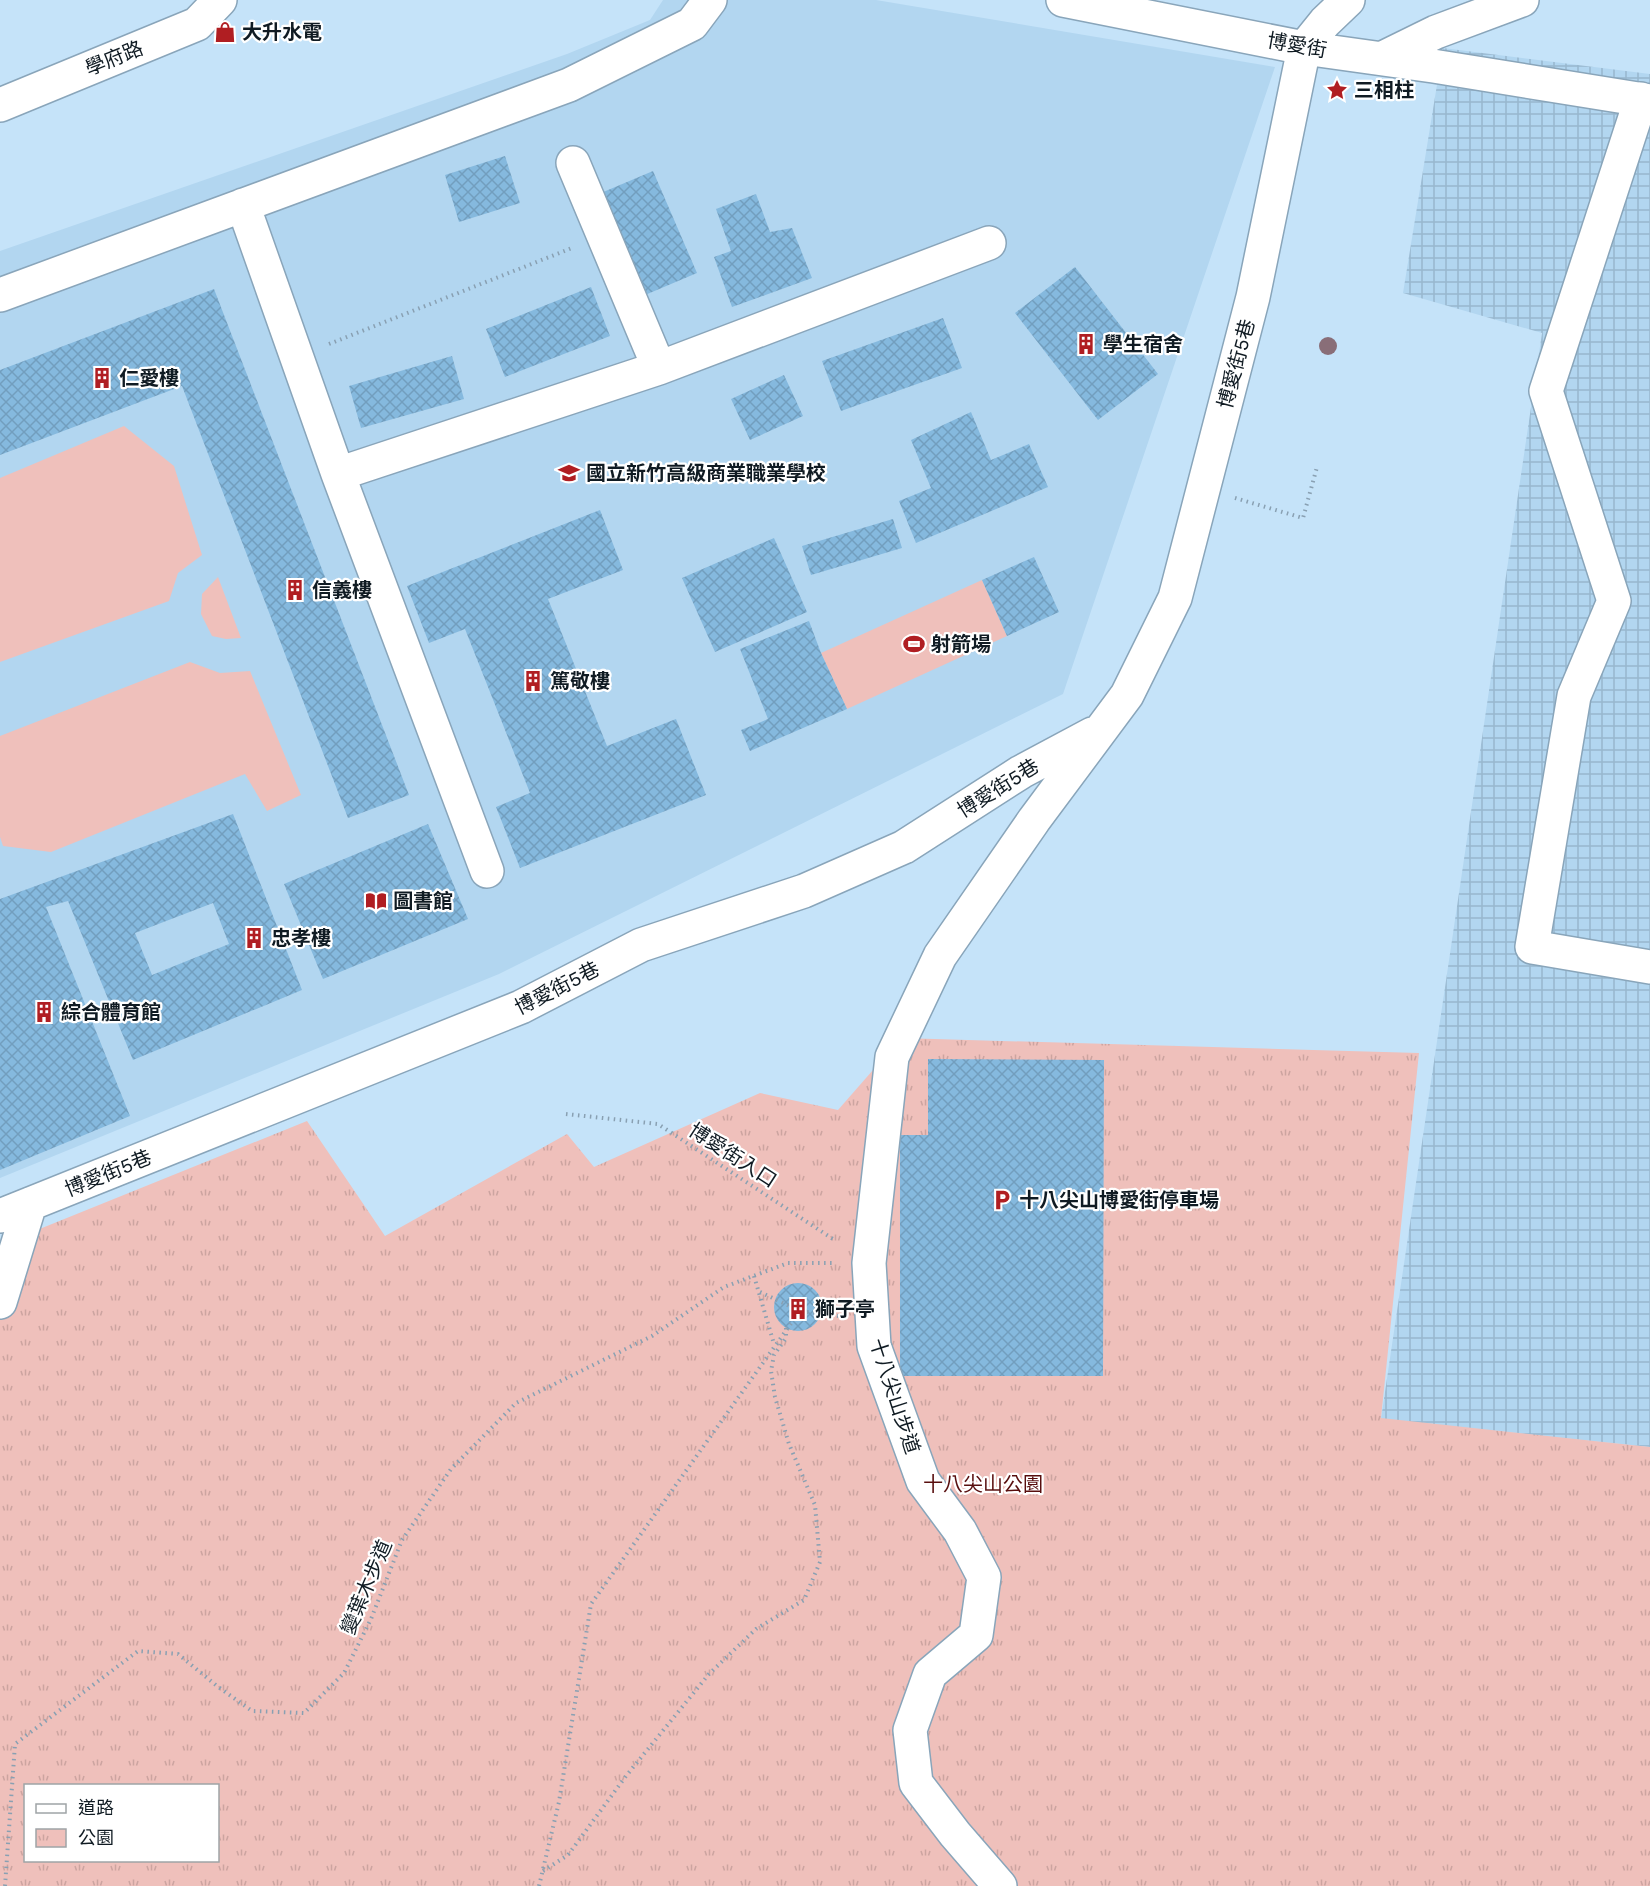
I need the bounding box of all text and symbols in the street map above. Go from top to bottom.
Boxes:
shop icon: 大升水電 [213,20,237,44]
place label: 大升水電 [242,20,322,44]
street label: 博愛街 [1265,28,1329,62]
street label: 學府路 [82,36,146,80]
place icon: 三相柱 [1325,78,1349,102]
place label: 三相柱 [1354,78,1414,102]
street label: 博愛街5巷 [1213,317,1259,411]
building icon: 學生宿舍 [1074,332,1098,356]
place label: 學生宿舍 [1103,332,1183,356]
building icon: 仁愛樓 [90,366,114,390]
place label: 仁愛樓 [119,366,179,390]
school or university icon: 國立新竹高級商業職業學校 [557,461,581,485]
place label: 國立新竹高級商業職業學校 [586,461,826,485]
building icon: 信義樓 [283,578,307,602]
place label: 信義樓 [312,578,372,602]
sports icon: 射箭場 [902,632,926,656]
place label: 射箭場 [931,632,991,656]
building icon: 篤敬樓 [521,669,545,693]
place label: 篤敬樓 [550,669,610,693]
street label: 博愛街5巷 [953,754,1043,822]
library icon: 圖書館 [364,889,388,913]
place label: 圖書館 [393,889,453,913]
building icon: 忠孝樓 [242,926,266,950]
place label: 忠孝樓 [271,926,331,950]
street label: 博愛街5巷 [511,957,603,1019]
building icon: 綜合體育館 [32,1000,56,1024]
place label: 綜合體育館 [61,1000,161,1024]
street label: 博愛街入口 [685,1118,781,1192]
street label: 博愛街5巷 [61,1145,155,1201]
parking icon: 十八尖山博愛街停車場 [990,1188,1014,1212]
place label: 十八尖山博愛街停車場 [1019,1188,1219,1212]
building icon: 獅子亭 [786,1297,810,1321]
place label: 獅子亭 [815,1297,875,1321]
street label: 十八尖山步道 [865,1335,925,1457]
park label: 十八尖山公園 [923,1472,1043,1496]
street label: 變葉木步道 [335,1536,397,1638]
legend [24,1784,219,1862]
text: 道路 [78,1797,114,1818]
text: 公園 [78,1827,114,1848]

